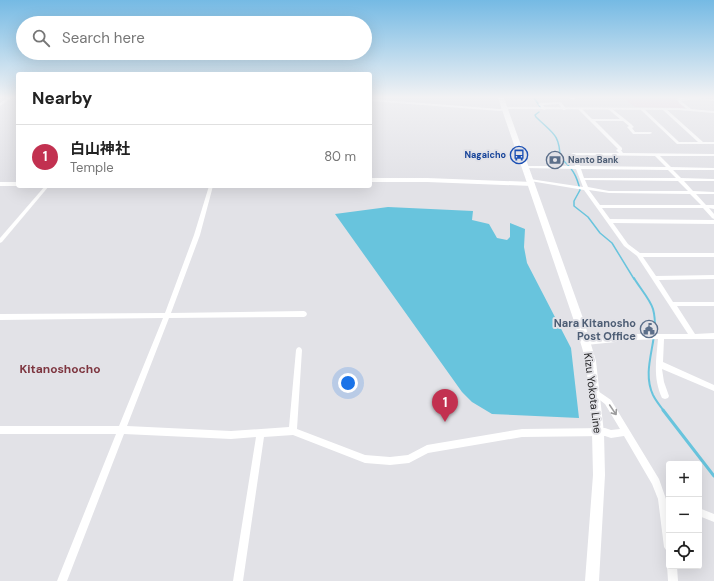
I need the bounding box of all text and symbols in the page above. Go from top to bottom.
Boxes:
search box [16,16,372,60]
icon: search [30,27,52,49]
text: Search here [62,28,145,48]
text: Nearby [32,87,92,109]
text: 白山神社 [70,139,130,159]
bus stop icon: Nagaicho [509,145,529,165]
text: 1 [43,148,47,165]
text: 80 m [324,148,356,165]
place label: Nagaicho [465,149,506,161]
bank icon: Nanto Bank [545,150,565,170]
place label: Nanto Bank [568,154,619,166]
text: Temple [70,159,114,176]
place label: Nara Kitanosho Post Office [554,316,636,343]
public building icon: Nara Kitanosho Post Office [639,319,659,339]
street label: Kizu Yokota Line [581,352,605,434]
district label: Kitanoshocho [19,361,101,377]
your location [338,373,358,393]
pin: 1 [432,389,458,422]
one-way arrow [609,404,617,415]
map controls [666,461,702,569]
button: + [666,461,702,497]
button: − [666,497,702,533]
button: locate [666,533,702,569]

